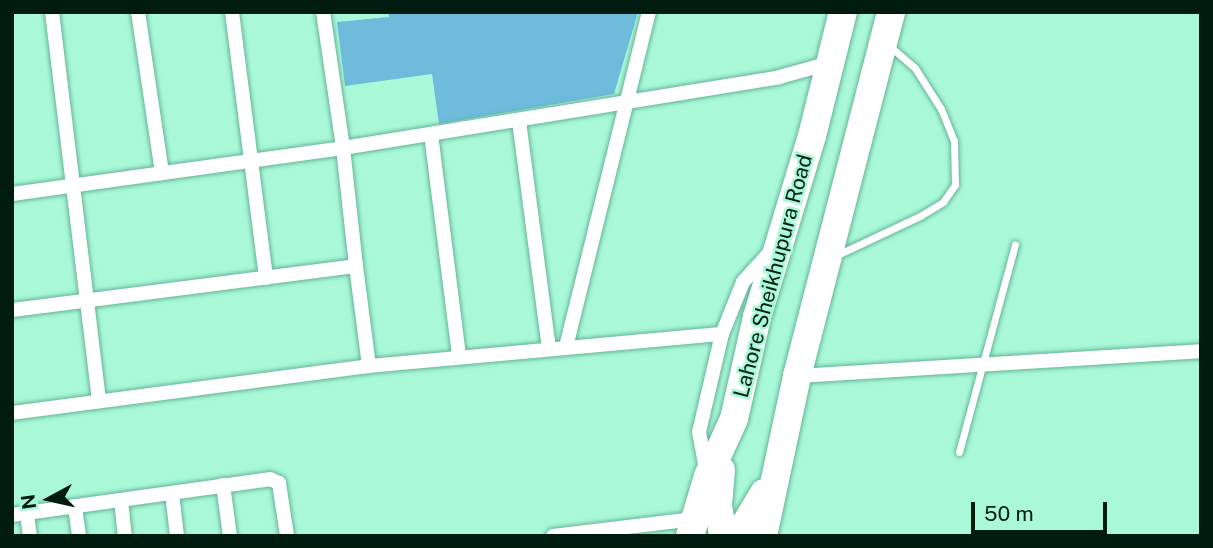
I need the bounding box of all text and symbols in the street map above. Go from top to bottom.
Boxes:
street label: Lahore Sheikhupura Road [728,151,818,401]
north arrow [14,464,84,534]
scale bar [975,489,1112,532]
text: N [16,493,40,511]
text: 50 m [984,501,1034,526]

